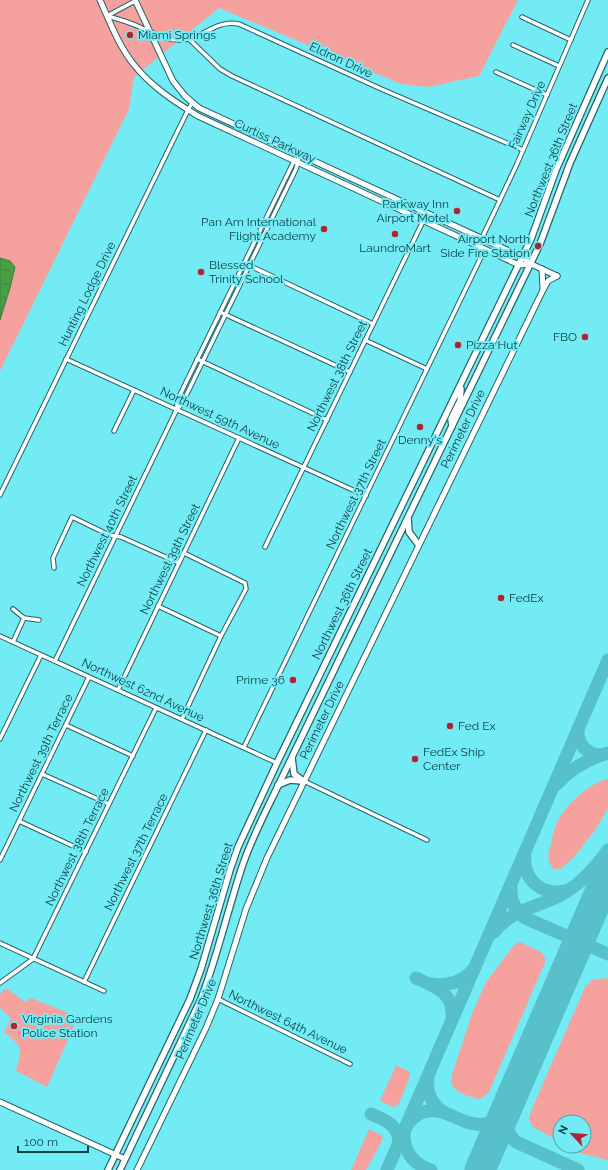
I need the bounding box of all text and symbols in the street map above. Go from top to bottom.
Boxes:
place label: Miami Springs [138,28,216,42]
marker: Miami Springs [125,30,135,40]
street label: Eldron Drive [307,39,375,81]
street label: Fairway Drive [506,79,548,151]
street label: Northwest 36th Street [522,101,580,219]
street label: Curtiss Parkway [232,116,318,166]
place label: Parkway Inn Airport Motel [377,197,450,225]
marker: Parkway Inn Airport Motel [452,206,462,216]
place label: Pan Am International Flight Academy [201,215,317,243]
marker: Pan Am International Flight Academy [319,224,329,234]
marker: LaundroMart [390,229,400,239]
place label: Airport North Side Fire Station [440,232,530,260]
street label: Hunting Lodge Drive [56,239,118,349]
place label: LaundroMart [359,241,431,255]
marker: Airport North Side Fire Station [533,241,543,251]
place label: Blessed Trinity School [209,258,284,286]
marker: Blessed Trinity School [196,267,206,277]
street label: Northwest 38th Street [304,318,370,434]
place label: FBO [553,330,577,344]
marker: FBO [580,332,590,342]
place label: Pizza Hut [466,338,518,352]
marker: Pizza Hut [453,340,463,350]
street label: Northwest 59th Avenue [158,384,282,452]
street label: Perimeter Drive [438,387,488,471]
marker: Denny's [415,422,425,432]
place label: Denny's [398,433,442,447]
street label: Northwest 37th Street [323,437,389,551]
street label: Northwest 40th Street [74,473,140,589]
street label: Northwest 39th Street [137,501,203,617]
street label: Northwest 36th Street [309,546,375,662]
place label: FedEx [509,591,544,605]
marker: FedEx [496,593,506,603]
street label: Northwest 62nd Avenue [80,655,206,725]
place label: Prime 36 [236,673,285,687]
marker: Prime 36 [288,675,298,685]
street label: Perimeter Drive [297,678,347,762]
street label: Northwest 39th Terrace [6,692,76,814]
place label: Fed Ex [458,719,496,733]
marker: Fed Ex [445,721,455,731]
place label: FedEx Ship Center [423,745,485,773]
marker: FedEx Ship Center [410,754,420,764]
street label: Northwest 38th Terrace [42,786,112,908]
street label: Northwest 37th Terrace [101,791,171,913]
street label: Northwest 36th Street [186,841,236,961]
street label: Perimeter Drive [173,977,219,1061]
street label: Northwest 64th Avenue [226,987,350,1057]
place label: Virginia Gardens Police Station [22,1012,113,1040]
marker: Virginia Gardens Police Station [9,1021,19,1031]
north arrow [552,1114,592,1154]
text: N [556,1123,571,1136]
scale bar [18,1128,88,1154]
text: 100 m [24,1135,58,1149]

